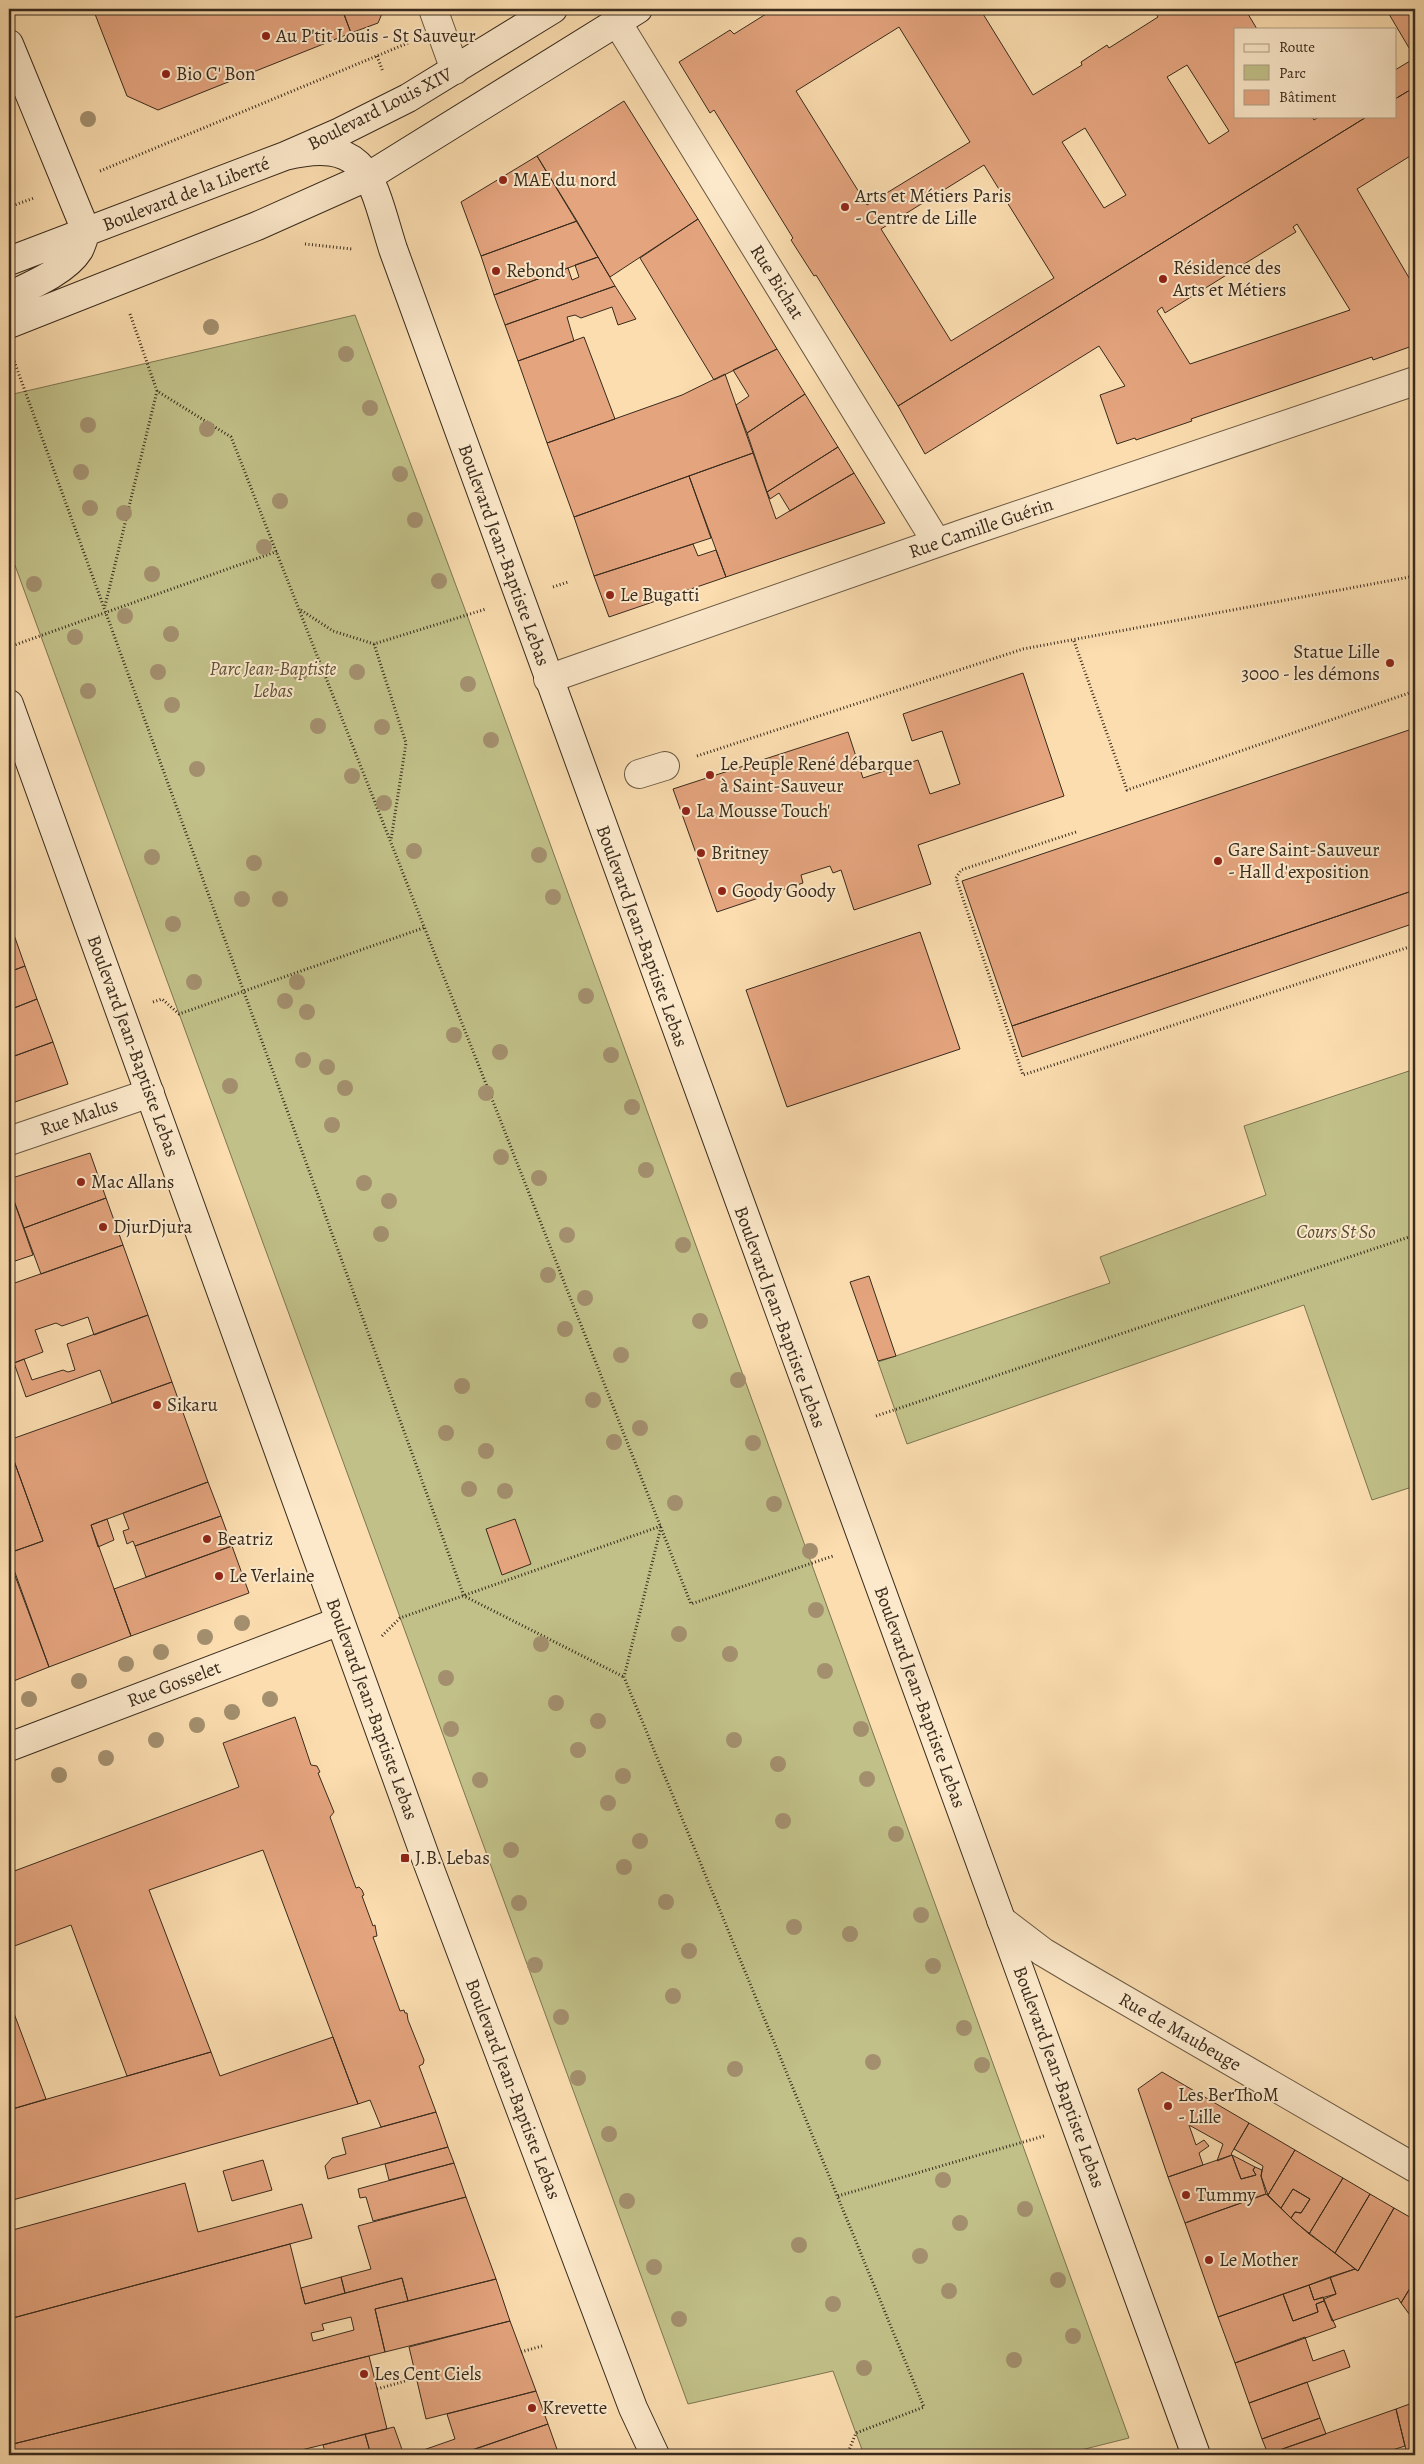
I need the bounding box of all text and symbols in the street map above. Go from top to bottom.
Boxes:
place label: Au P'tit Louis - St Sauveur [275,23,476,49]
legend [1234,28,1396,118]
marker: Au P'tit Louis - St Sauveur [260,30,272,42]
text: Route [1279,37,1315,57]
place label: Bio C' Bon [176,61,255,87]
street label: Boulevard Louis XIV [303,61,457,157]
text: Parc [1279,63,1306,83]
marker: Bio C' Bon [160,68,172,80]
text: Bâtiment [1279,87,1337,107]
street label: Boulevard de la Liberté [99,150,273,238]
place label: MAE du nord [513,167,617,193]
marker: MAE du nord [497,174,509,186]
place label: Arts et Métiers Paris - Centre de Lille [854,183,1011,231]
marker: Arts et Métiers Paris - Centre de Lille [839,201,851,213]
street label: Rue Bichat [744,240,810,324]
place label: Résidence des Arts et Métiers [1172,255,1287,303]
place label: Rebond [506,258,566,284]
marker: Rebond [490,265,502,277]
marker: Résidence des Arts et Métiers [1157,273,1169,285]
street label: Boulevard Jean-Baptiste Lebas [452,440,556,670]
street label: Rue Camille Guérin [905,491,1057,565]
place label: Le Bugatti [620,582,700,608]
marker: Le Bugatti [604,589,616,601]
place label: Statue Lille 3000 - les démons [1241,639,1380,687]
park label: Parc Jean-Baptiste Lebas [210,656,337,704]
marker: Statue Lille 3000 - les démons [1384,657,1396,669]
place label: Le Peuple René débarque à Saint-Sauveur [720,751,912,799]
marker: Le Peuple René débarque à Saint-Sauveur [704,769,716,781]
place label: La Mousse Touch' [696,798,830,824]
marker: La Mousse Touch' [680,805,692,817]
street label: Boulevard Jean-Baptiste Lebas [590,821,694,1051]
place label: Gare Saint-Sauveur - Hall d'exposition [1228,837,1380,885]
place label: Britney [711,840,769,866]
marker: Britney [695,847,707,859]
marker: Gare Saint-Sauveur - Hall d'exposition [1212,855,1224,867]
place label: Goody Goody [732,878,836,904]
marker: Goody Goody [716,885,728,897]
street label: Boulevard Jean-Baptiste Lebas [81,931,185,1161]
street label: Rue Malus [37,1092,121,1142]
place label: Mac Allans [91,1169,174,1195]
marker: Mac Allans [75,1176,87,1188]
street label: Boulevard Jean-Baptiste Lebas [728,1202,832,1432]
place label: DjurDjura [113,1214,193,1240]
park label: Cours St So [1296,1219,1376,1245]
marker: DjurDjura [97,1221,109,1233]
place label: Sikaru [167,1392,218,1418]
marker: Sikaru [151,1399,163,1411]
place label: Beatriz [217,1526,273,1552]
marker: Beatriz [201,1533,213,1545]
place label: Le Verlaine [229,1563,315,1589]
marker: Le Verlaine [213,1570,225,1582]
street label: Boulevard Jean-Baptiste Lebas [868,1582,972,1812]
street label: Boulevard Jean-Baptiste Lebas [320,1594,424,1824]
street label: Rue Gosselet [123,1654,225,1714]
place label: J.B. Lebas [415,1845,490,1871]
marker: J.B. Lebas [399,1852,411,1864]
street label: Boulevard Jean-Baptiste Lebas [1007,1962,1111,2192]
street label: Boulevard Jean-Baptiste Lebas [459,1975,567,2203]
street label: Rue de Maubeuge [1114,1986,1246,2078]
place label: Les BerThoM - Lille [1178,2082,1279,2130]
marker: Les BerThoM - Lille [1162,2100,1174,2112]
place label: Tummy [1196,2182,1256,2208]
marker: Tummy [1180,2189,1192,2201]
place label: Le Mother [1219,2247,1298,2273]
marker: Le Mother [1203,2254,1215,2266]
place label: Les Cent Ciels [374,2361,482,2387]
marker: Les Cent Ciels [358,2368,370,2380]
place label: Krevette [542,2395,607,2421]
marker: Krevette [526,2402,538,2414]

